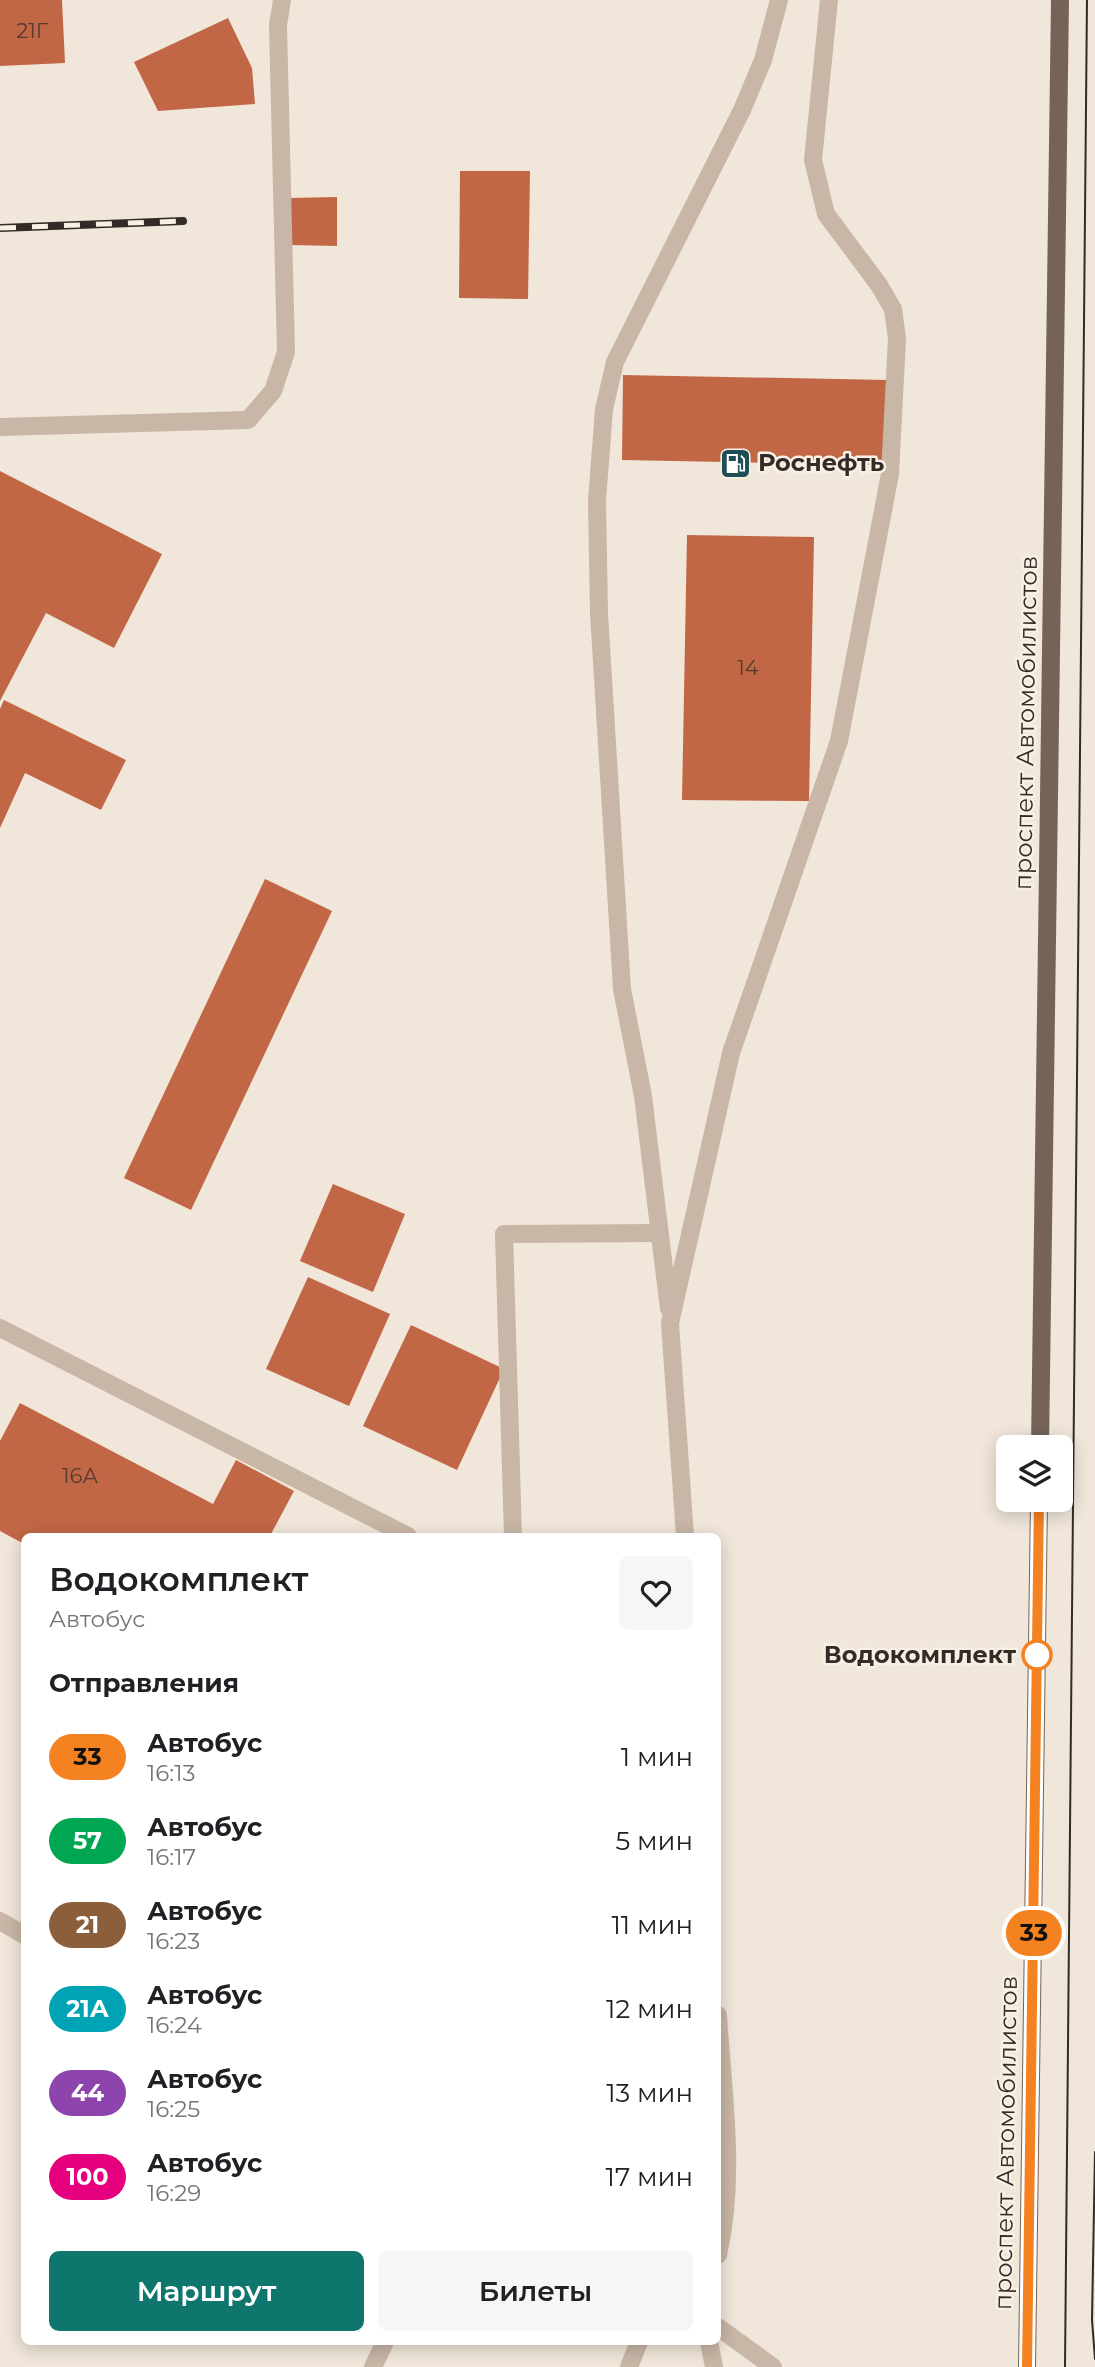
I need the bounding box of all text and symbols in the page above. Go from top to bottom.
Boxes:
house number: 21Г [16,18,48,43]
fuel station icon: Роснефть [718,446,752,480]
place label: Роснефть [758,448,884,477]
street label: проспект Автомобилистов [1008,556,1043,890]
house number: 14 [737,655,759,680]
map controls [996,1435,1073,1512]
button: layers [996,1435,1073,1512]
house number: 16А [62,1463,98,1488]
button: heart [619,1556,693,1630]
text: Водокомплект [49,1559,309,1599]
text: Автобус [49,1605,145,1633]
place label: Водокомплект [824,1640,1016,1669]
marker: Водокомплект [1022,1640,1052,1670]
text: Отправления [49,1667,239,1699]
text: Автобус [147,1727,262,1759]
text: 1 мин [621,1741,693,1773]
text: 33 [73,1742,102,1771]
text: 16:13 [147,1759,195,1787]
text: Автобус [147,1811,262,1843]
text: 5 мин [615,1825,693,1857]
text: 57 [73,1826,102,1855]
text: 16:17 [147,1843,196,1871]
text: Автобус [147,1895,262,1927]
text: 11 мин [611,1909,693,1941]
text: 21 [76,1910,99,1939]
line badge: 33 [1002,1910,1066,1956]
text: 33 [1020,1918,1048,1947]
text: 16:23 [147,1927,200,1955]
street label: проспект Автомобилистов [988,1976,1023,2310]
text: Автобус [147,1979,262,2011]
text: 12 мин [606,1993,693,2025]
text: 21А [66,1994,109,2023]
text: 16:24 [147,2011,202,2039]
text: Автобус [147,2063,262,2095]
text: 13 мин [606,2077,693,2109]
text: 44 [71,2078,104,2107]
text: 16:25 [147,2095,200,2123]
text: Автобус [147,2147,262,2179]
text: 17 мин [606,2161,693,2193]
text: 100 [67,2162,109,2191]
text: 16:29 [147,2179,201,2207]
button: Маршрут [49,2251,364,2331]
button: Билеты [378,2251,693,2331]

